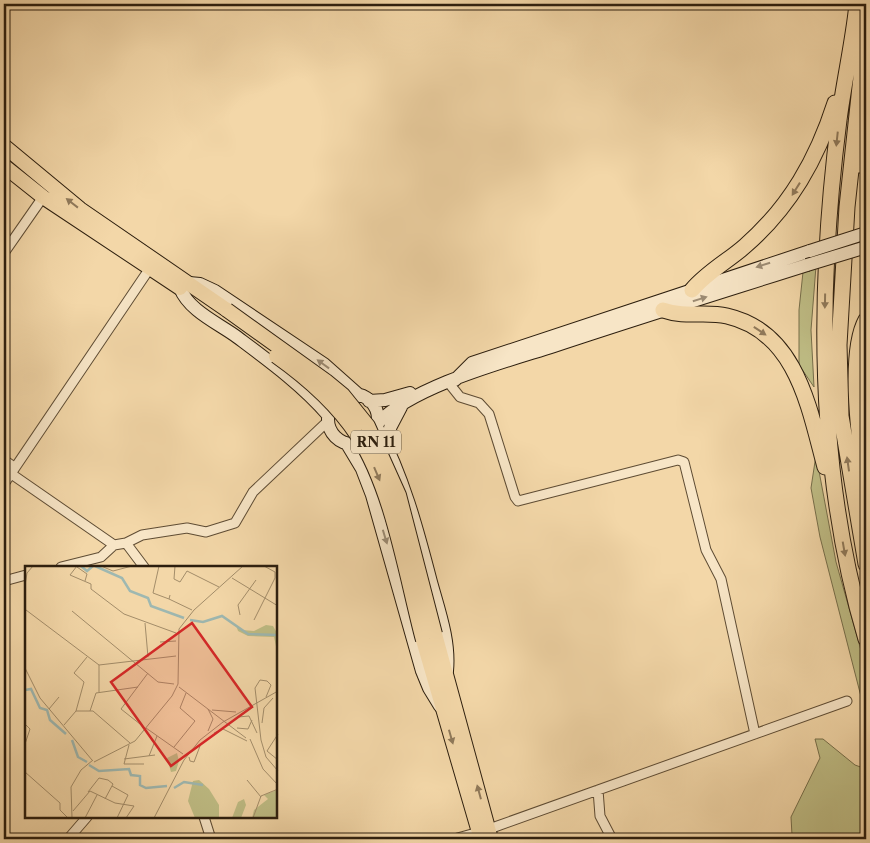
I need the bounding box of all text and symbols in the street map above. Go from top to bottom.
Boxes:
one-way arrow [833,131,841,147]
one-way arrow [791,183,800,196]
one-way arrow [66,197,79,208]
one-way arrow [755,262,770,270]
one-way arrow [821,293,829,309]
one-way arrow [693,294,708,302]
one-way arrow [753,326,767,336]
one-way arrow [316,359,330,369]
road number: RN 11 [351,431,401,454]
one-way arrow [844,456,852,472]
one-way arrow [373,467,381,481]
one-way arrow [381,530,389,545]
one-way arrow [840,542,848,558]
inset map [25,566,278,818]
one-way arrow [447,730,455,745]
one-way arrow [474,785,482,800]

